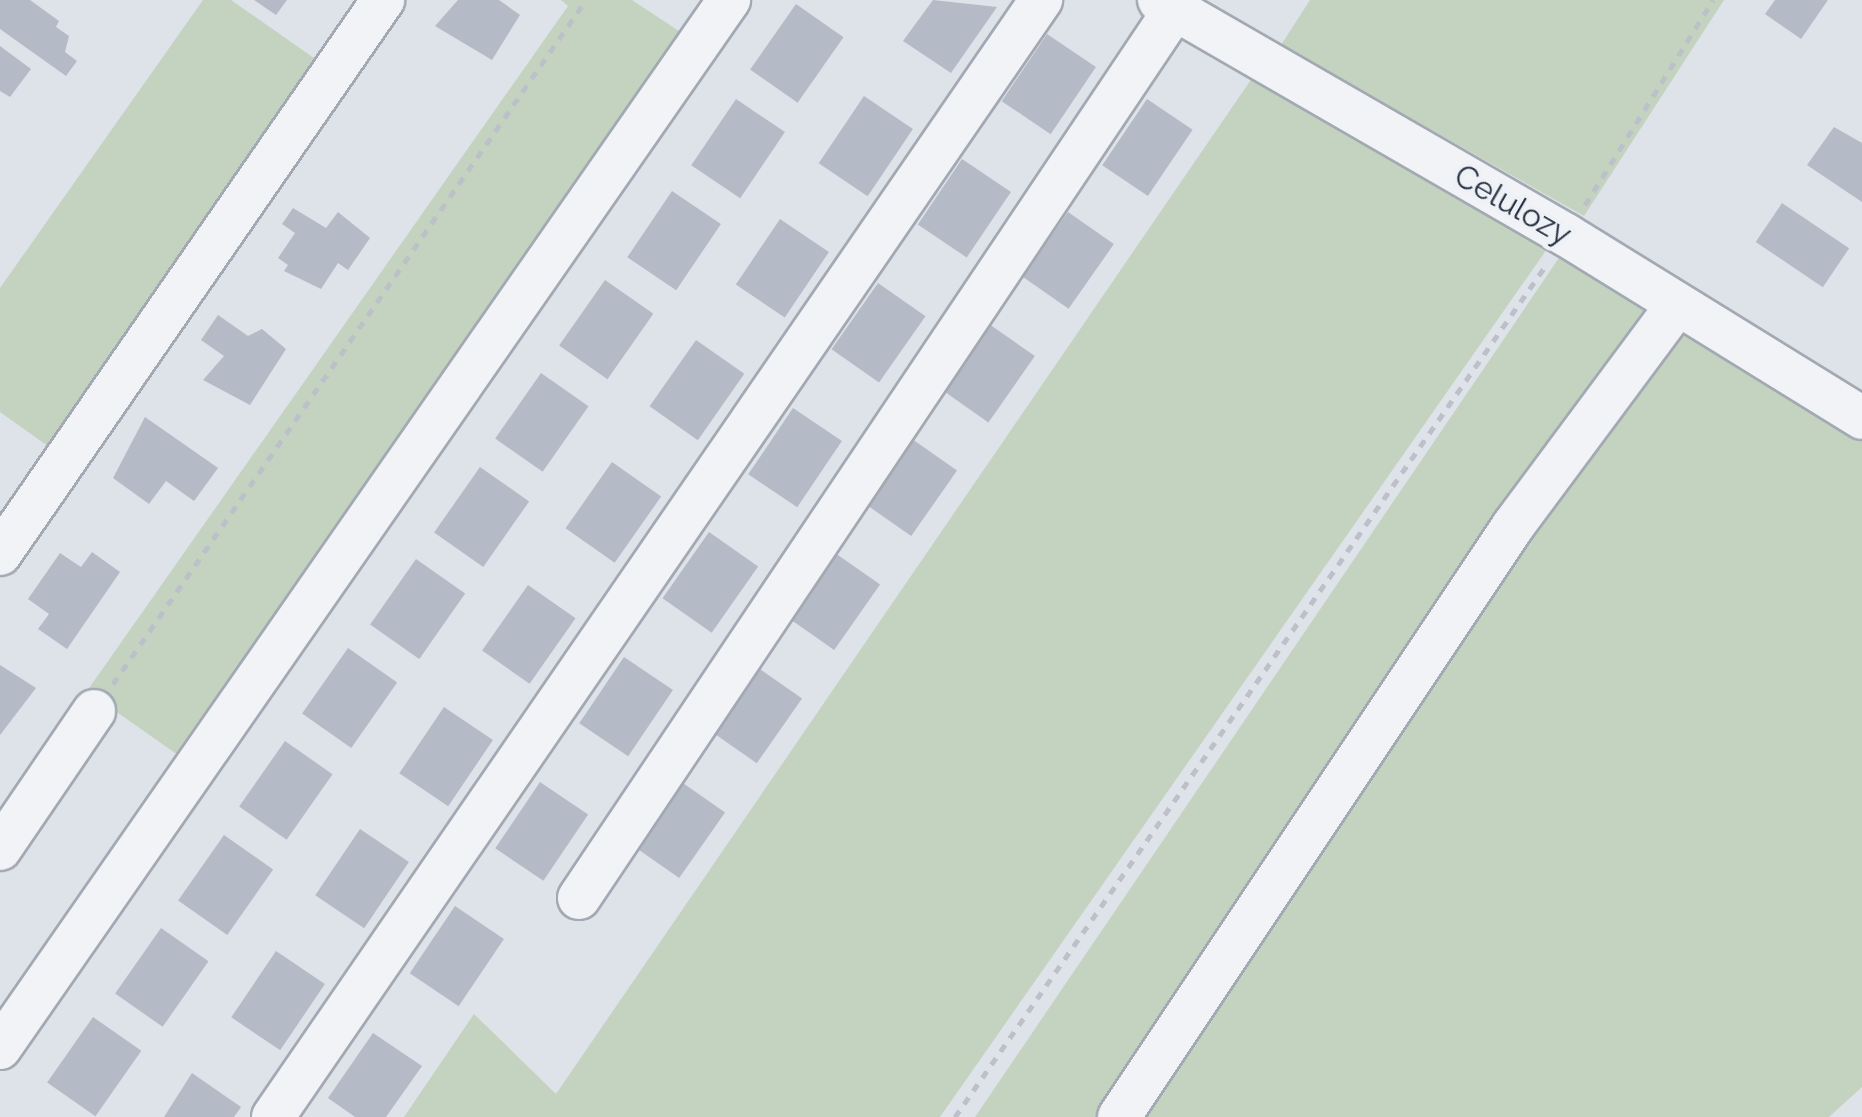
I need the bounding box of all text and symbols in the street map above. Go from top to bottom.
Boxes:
street label: Celulozy [1448,156,1578,254]

